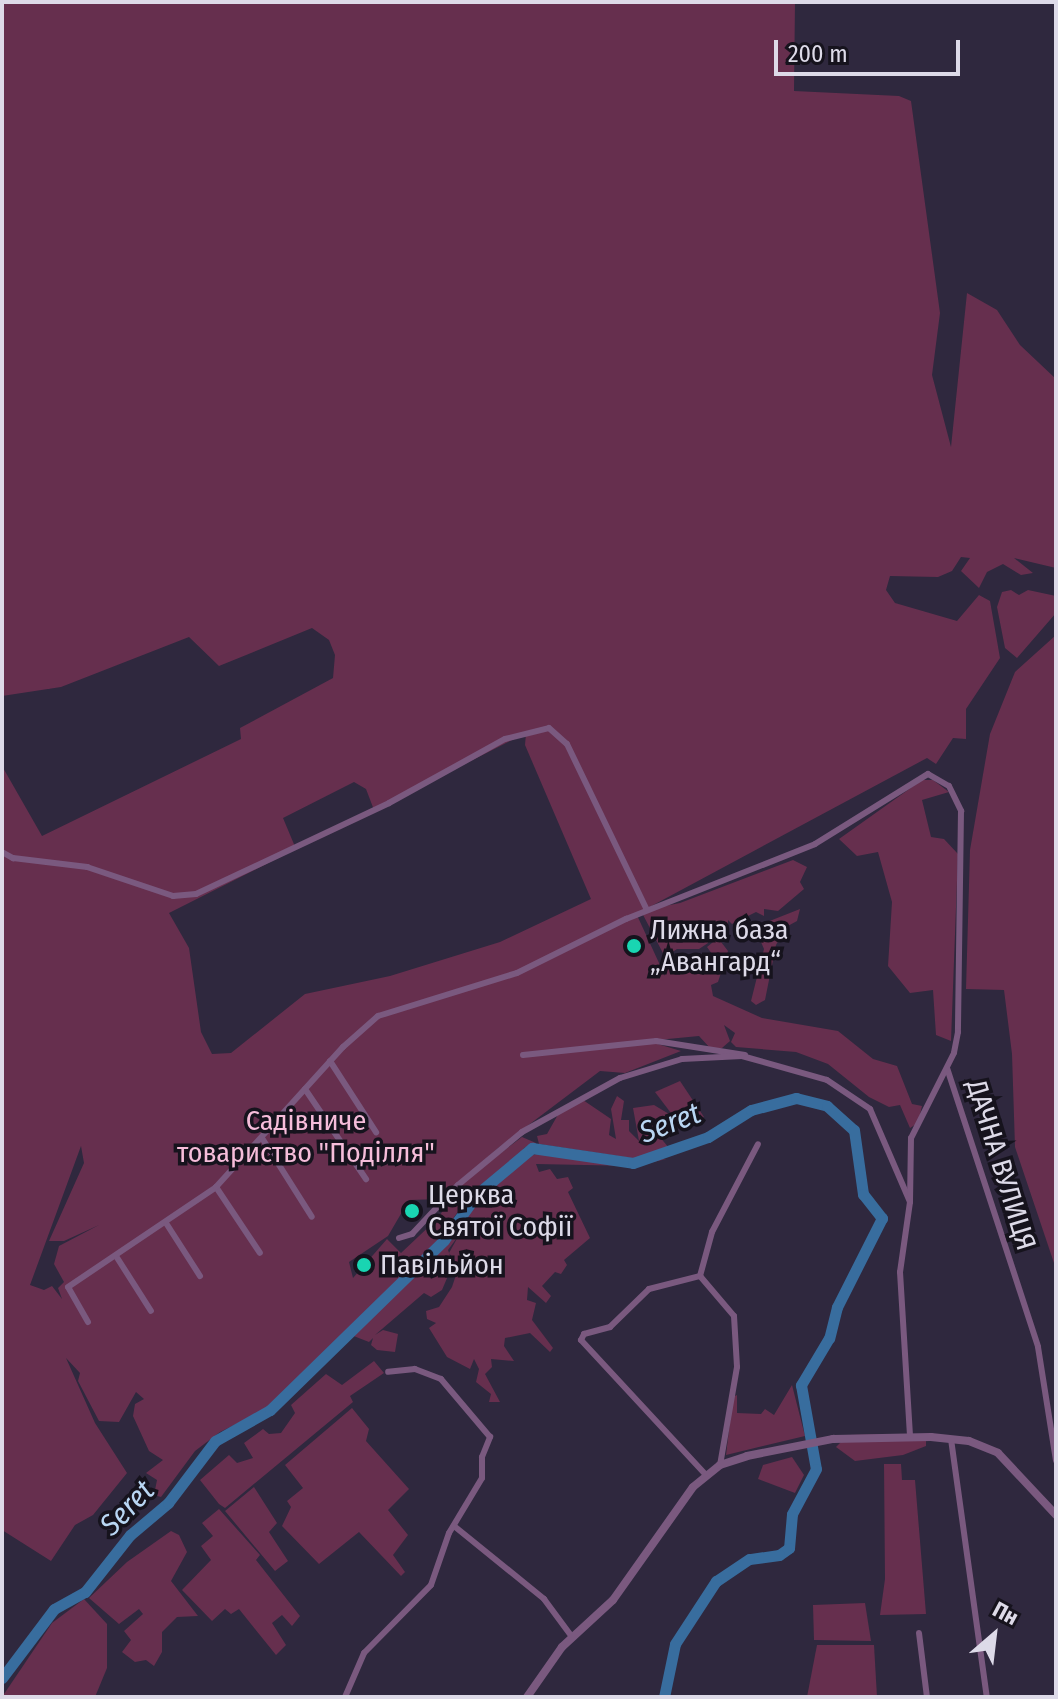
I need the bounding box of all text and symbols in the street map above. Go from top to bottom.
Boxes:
scale bar [778,24,964,74]
text: 200 m [788,40,848,68]
place label: Лижна база „Авангард“ [650,913,789,979]
marker: Лижна база „Авангард“ [625,937,643,955]
street label: ДАЧНА ВУЛИЦЯ [959,1076,1043,1254]
water label: Seret [634,1095,706,1151]
park label: Садівниче товариство "Поділля" [177,1104,435,1170]
place label: Церква Святої Софії [428,1178,572,1244]
marker: Церква Святої Софії [403,1202,421,1220]
place label: Павільйон [380,1248,504,1282]
marker: Павільйон [355,1256,373,1274]
water label: Seret [92,1473,162,1543]
north arrow [954,1595,1034,1675]
text: Пн [988,1596,1023,1631]

